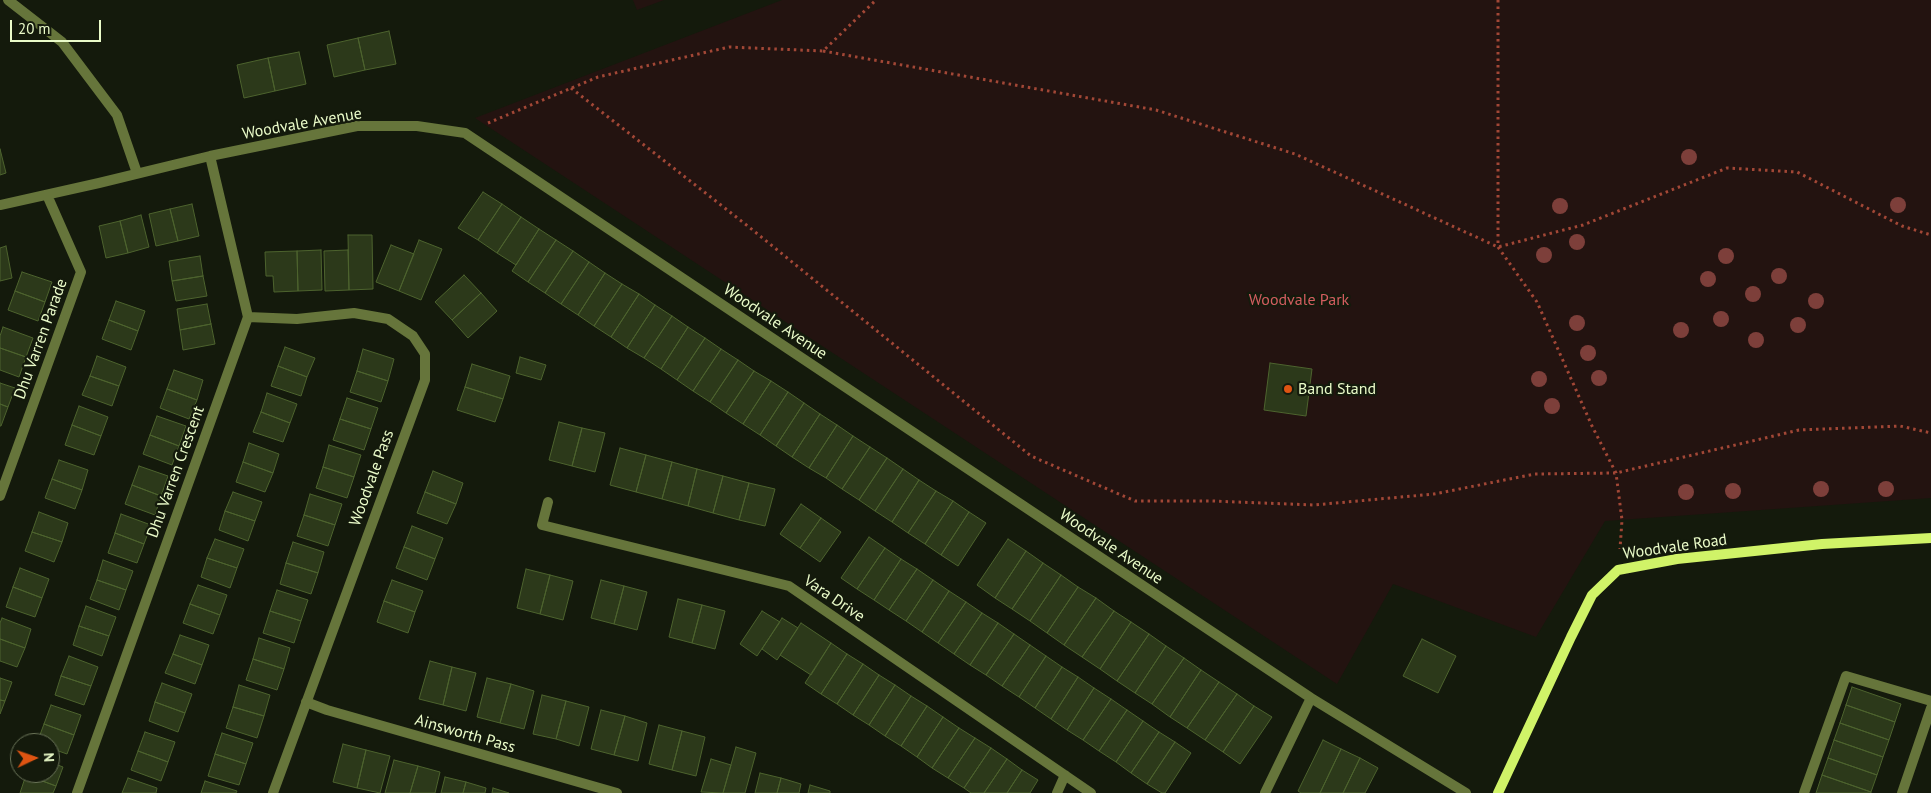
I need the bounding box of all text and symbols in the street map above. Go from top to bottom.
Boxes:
scale bar [12,10,104,42]
text: 20 m [18,19,51,38]
street label: Woodvale Avenue [241,104,363,144]
street label: Dhu Varren Parade [10,276,72,402]
street label: Woodvale Avenue [719,280,831,364]
park label: Woodvale Park [1249,290,1349,310]
place label: Band Stand [1298,379,1376,399]
marker: Band Stand [1282,383,1294,395]
street label: Dhu Varren Crescent [143,404,209,540]
street label: Woodvale Pass [346,427,398,529]
street label: Woodvale Avenue [1055,505,1167,589]
street label: Woodvale Road [1622,530,1728,564]
street label: Vara Drive [800,572,868,626]
street label: Ainsworth Pass [413,711,517,757]
north arrow [10,733,60,783]
text: N [40,752,58,762]

